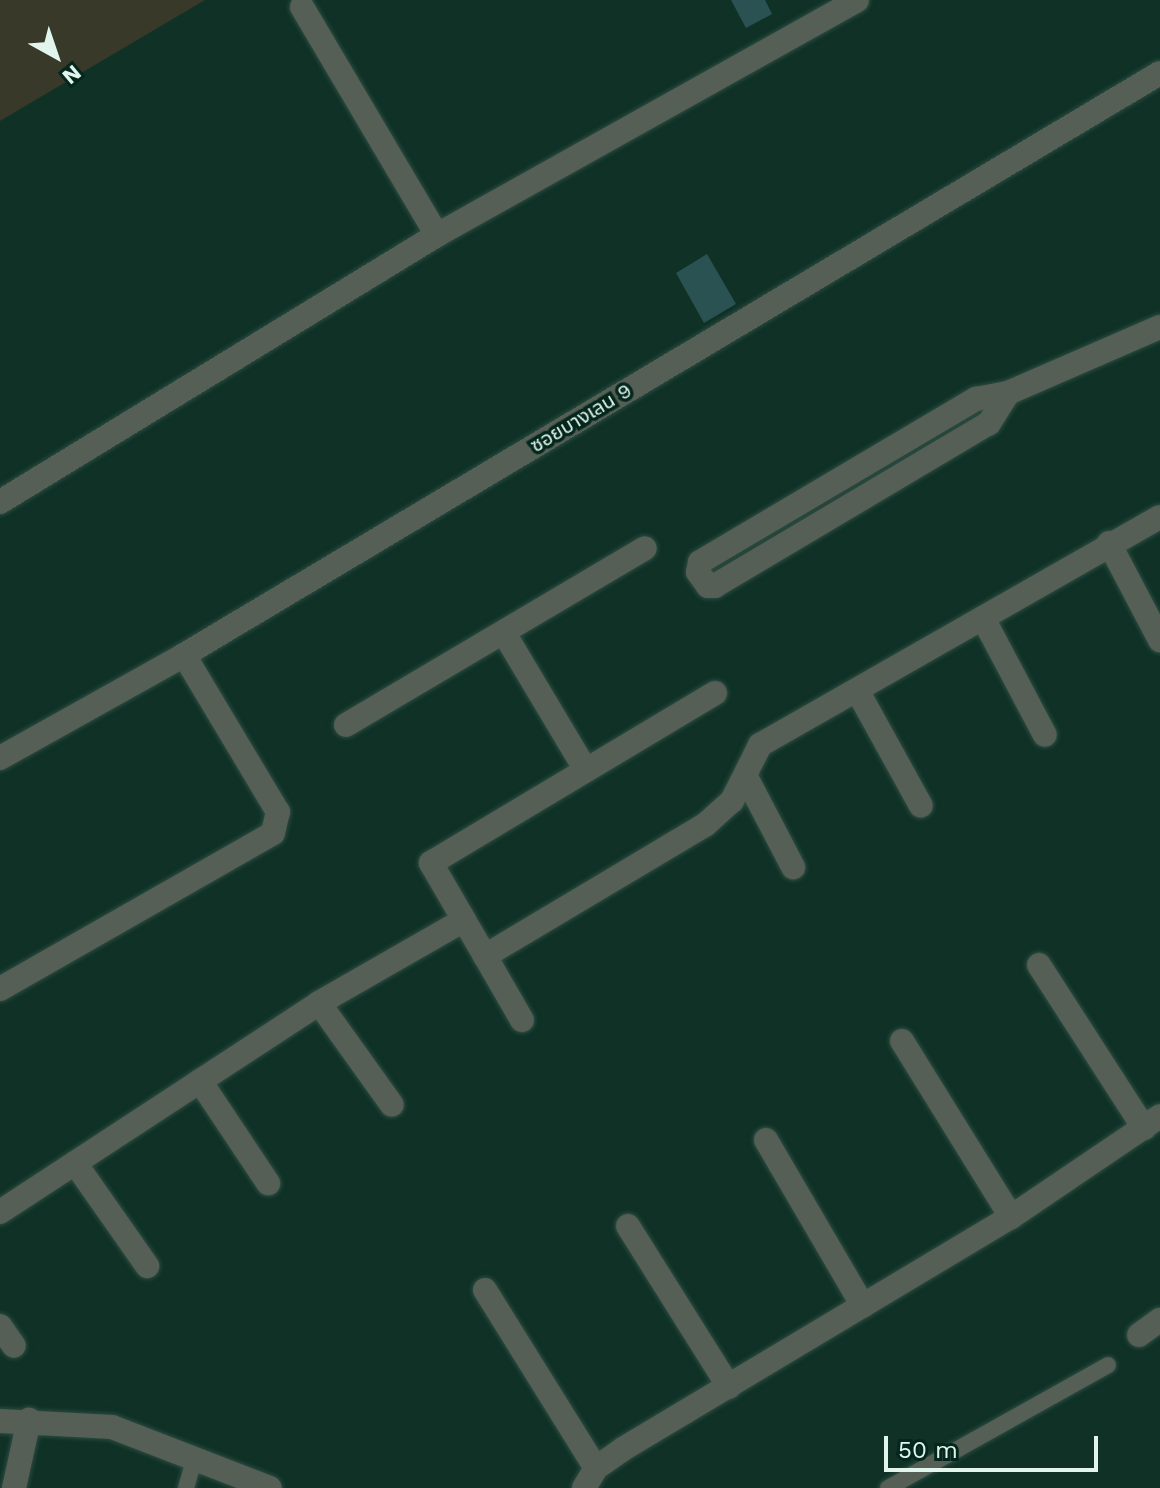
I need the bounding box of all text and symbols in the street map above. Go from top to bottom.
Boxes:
north arrow [16,16,96,96]
text: N [57,60,86,90]
street label: ซอยบางเลน 9 [526,378,636,458]
scale bar [888,1420,1102,1470]
text: 50 m [898,1436,958,1464]

